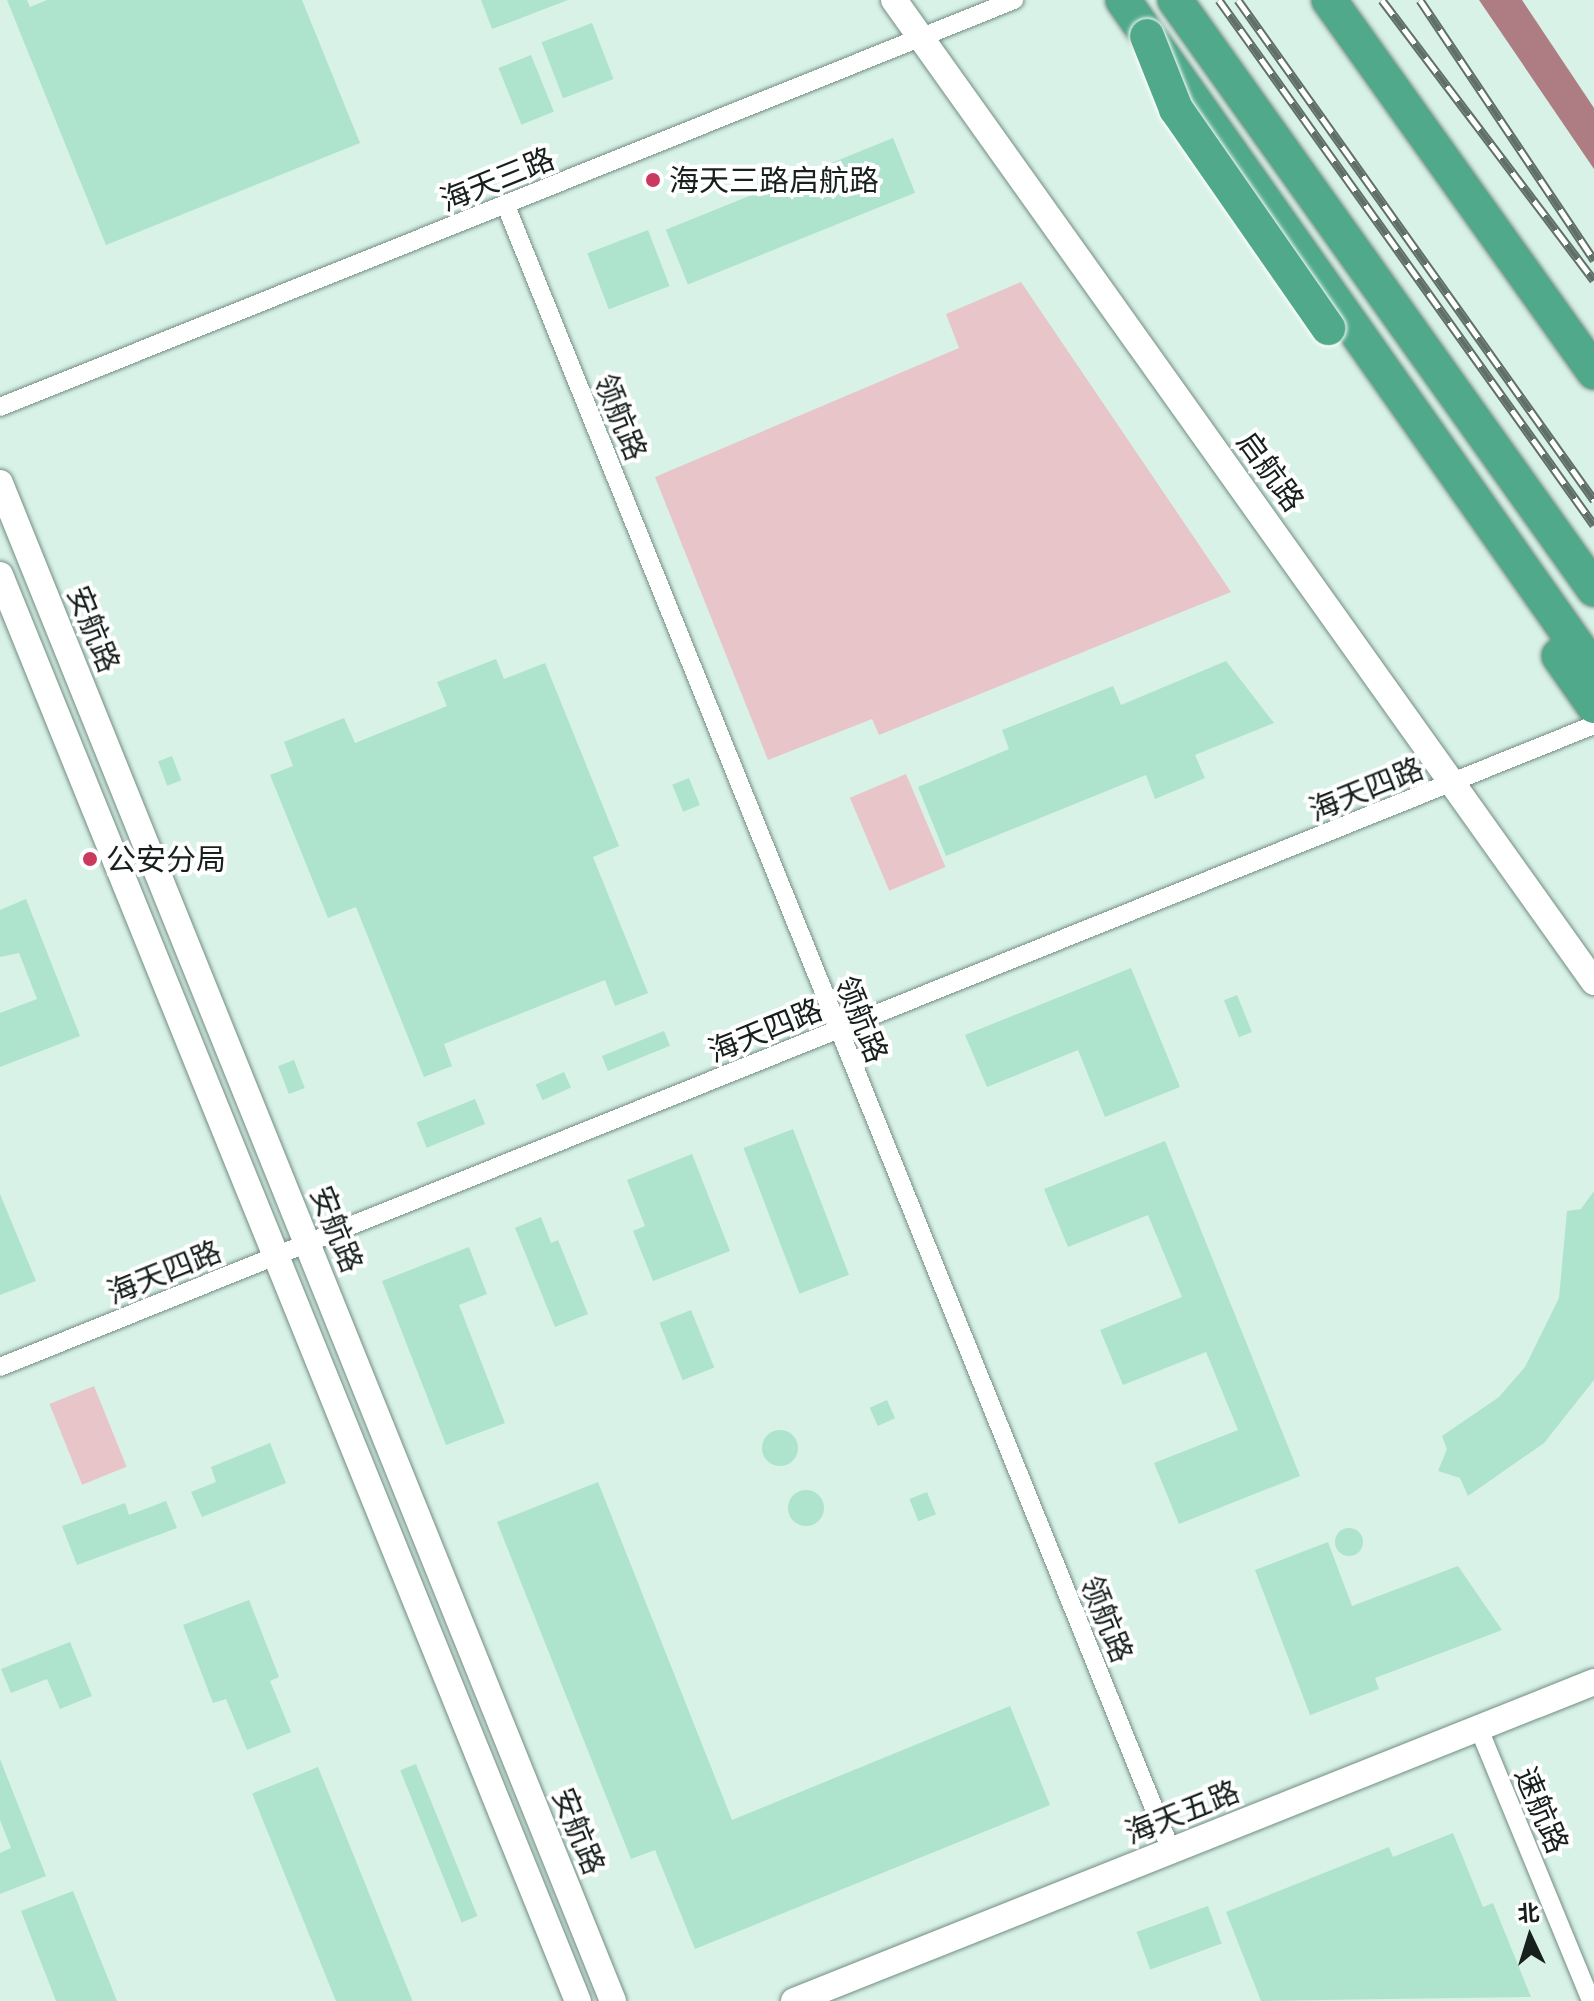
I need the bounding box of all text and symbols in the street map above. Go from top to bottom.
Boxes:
street label: 海天三路 [435,140,559,218]
place label: 海天三路启航路 [669,162,879,198]
marker: 海天三路启航路 [644,171,662,189]
street label: 领航路 [587,369,655,465]
street label: 启航路 [1230,424,1312,518]
street label: 安航路 [60,581,128,677]
street label: 海天四路 [1304,750,1428,828]
place label: 公安分局 [106,841,226,877]
marker: 公安分局 [81,850,99,868]
street label: 领航路 [828,971,896,1067]
street label: 海天四路 [703,991,827,1069]
street label: 安航路 [303,1181,371,1277]
street label: 海天四路 [102,1233,226,1311]
street label: 领航路 [1073,1571,1141,1667]
street label: 速航路 [1508,1762,1576,1858]
street label: 海天五路 [1120,1773,1244,1851]
street label: 安航路 [545,1783,613,1879]
north arrow [1490,1897,1570,1977]
text: 北 [1516,1898,1540,1928]

